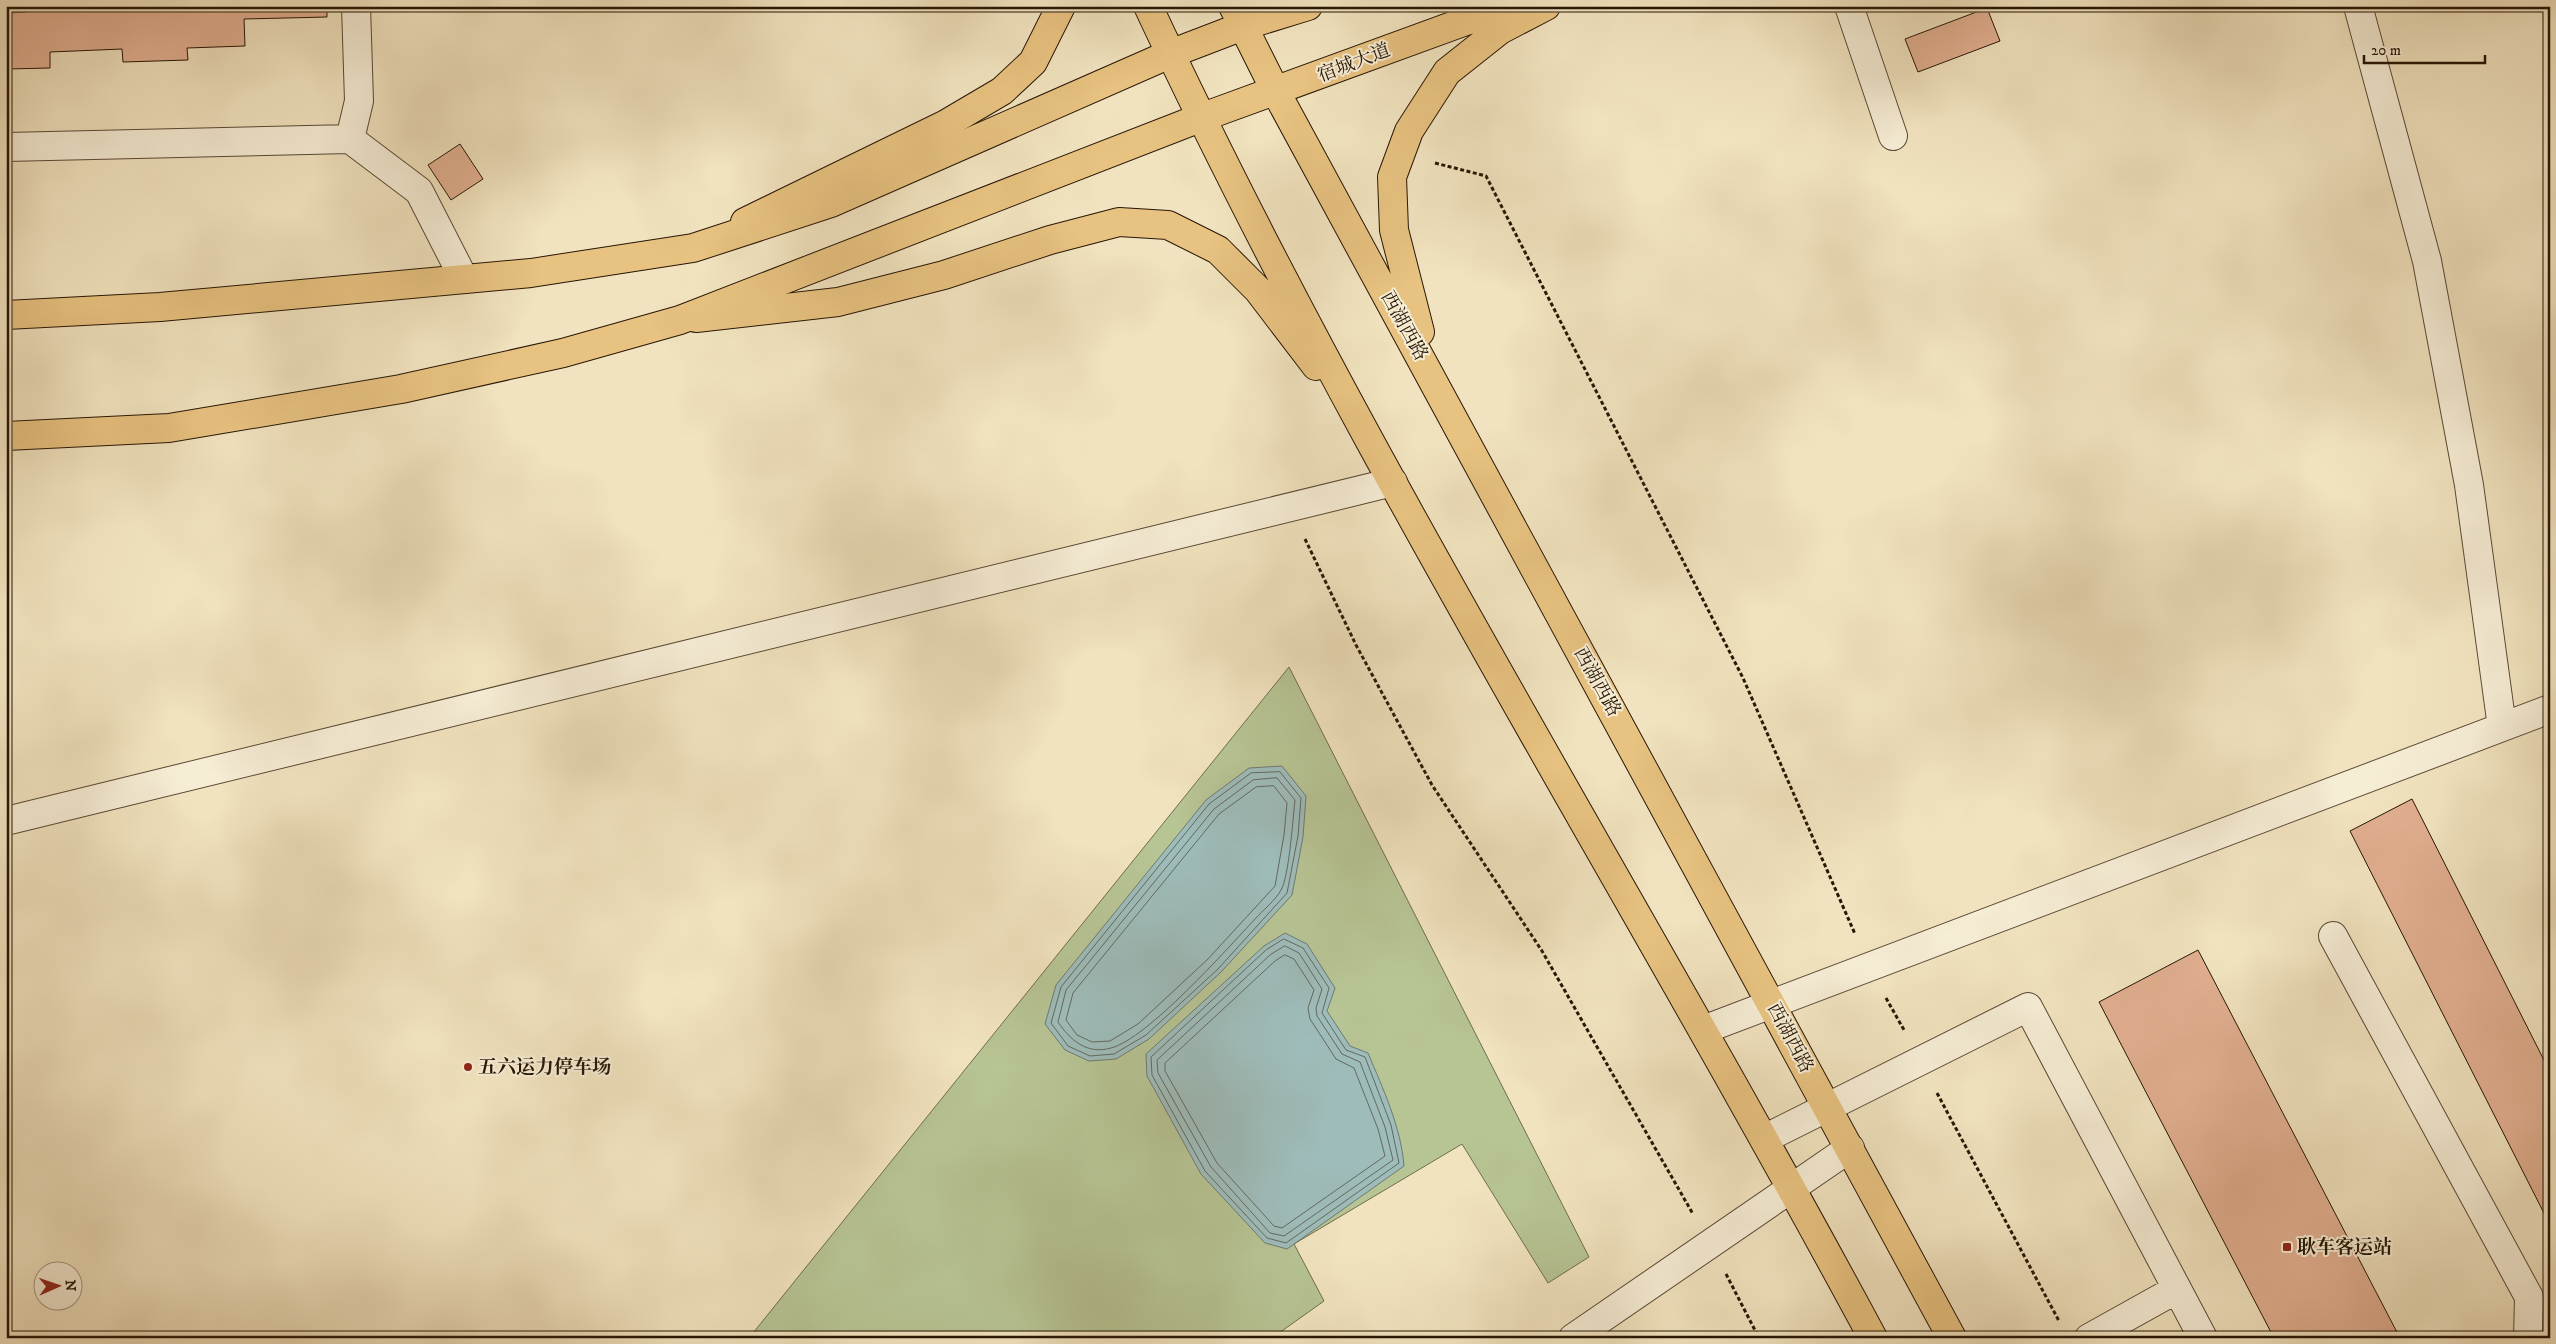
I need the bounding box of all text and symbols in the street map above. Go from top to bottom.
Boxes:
scale bar [2364,32,2485,64]
street label: 宿城大道 [1314,39,1394,87]
text: 20 m [2371,41,2401,60]
street label: 西湖西路 [1376,287,1432,365]
street label: 西湖西路 [1569,643,1625,721]
street label: 西湖西路 [1762,999,1818,1077]
place label: 五六运力停车场 [478,1056,611,1079]
marker: 五六运力停车场 [462,1061,474,1073]
place label: 耿车客运站 [2297,1236,2392,1259]
marker: 耿车客运站 [2281,1241,2293,1253]
north arrow [32,1262,82,1312]
text: N [61,1280,79,1292]

